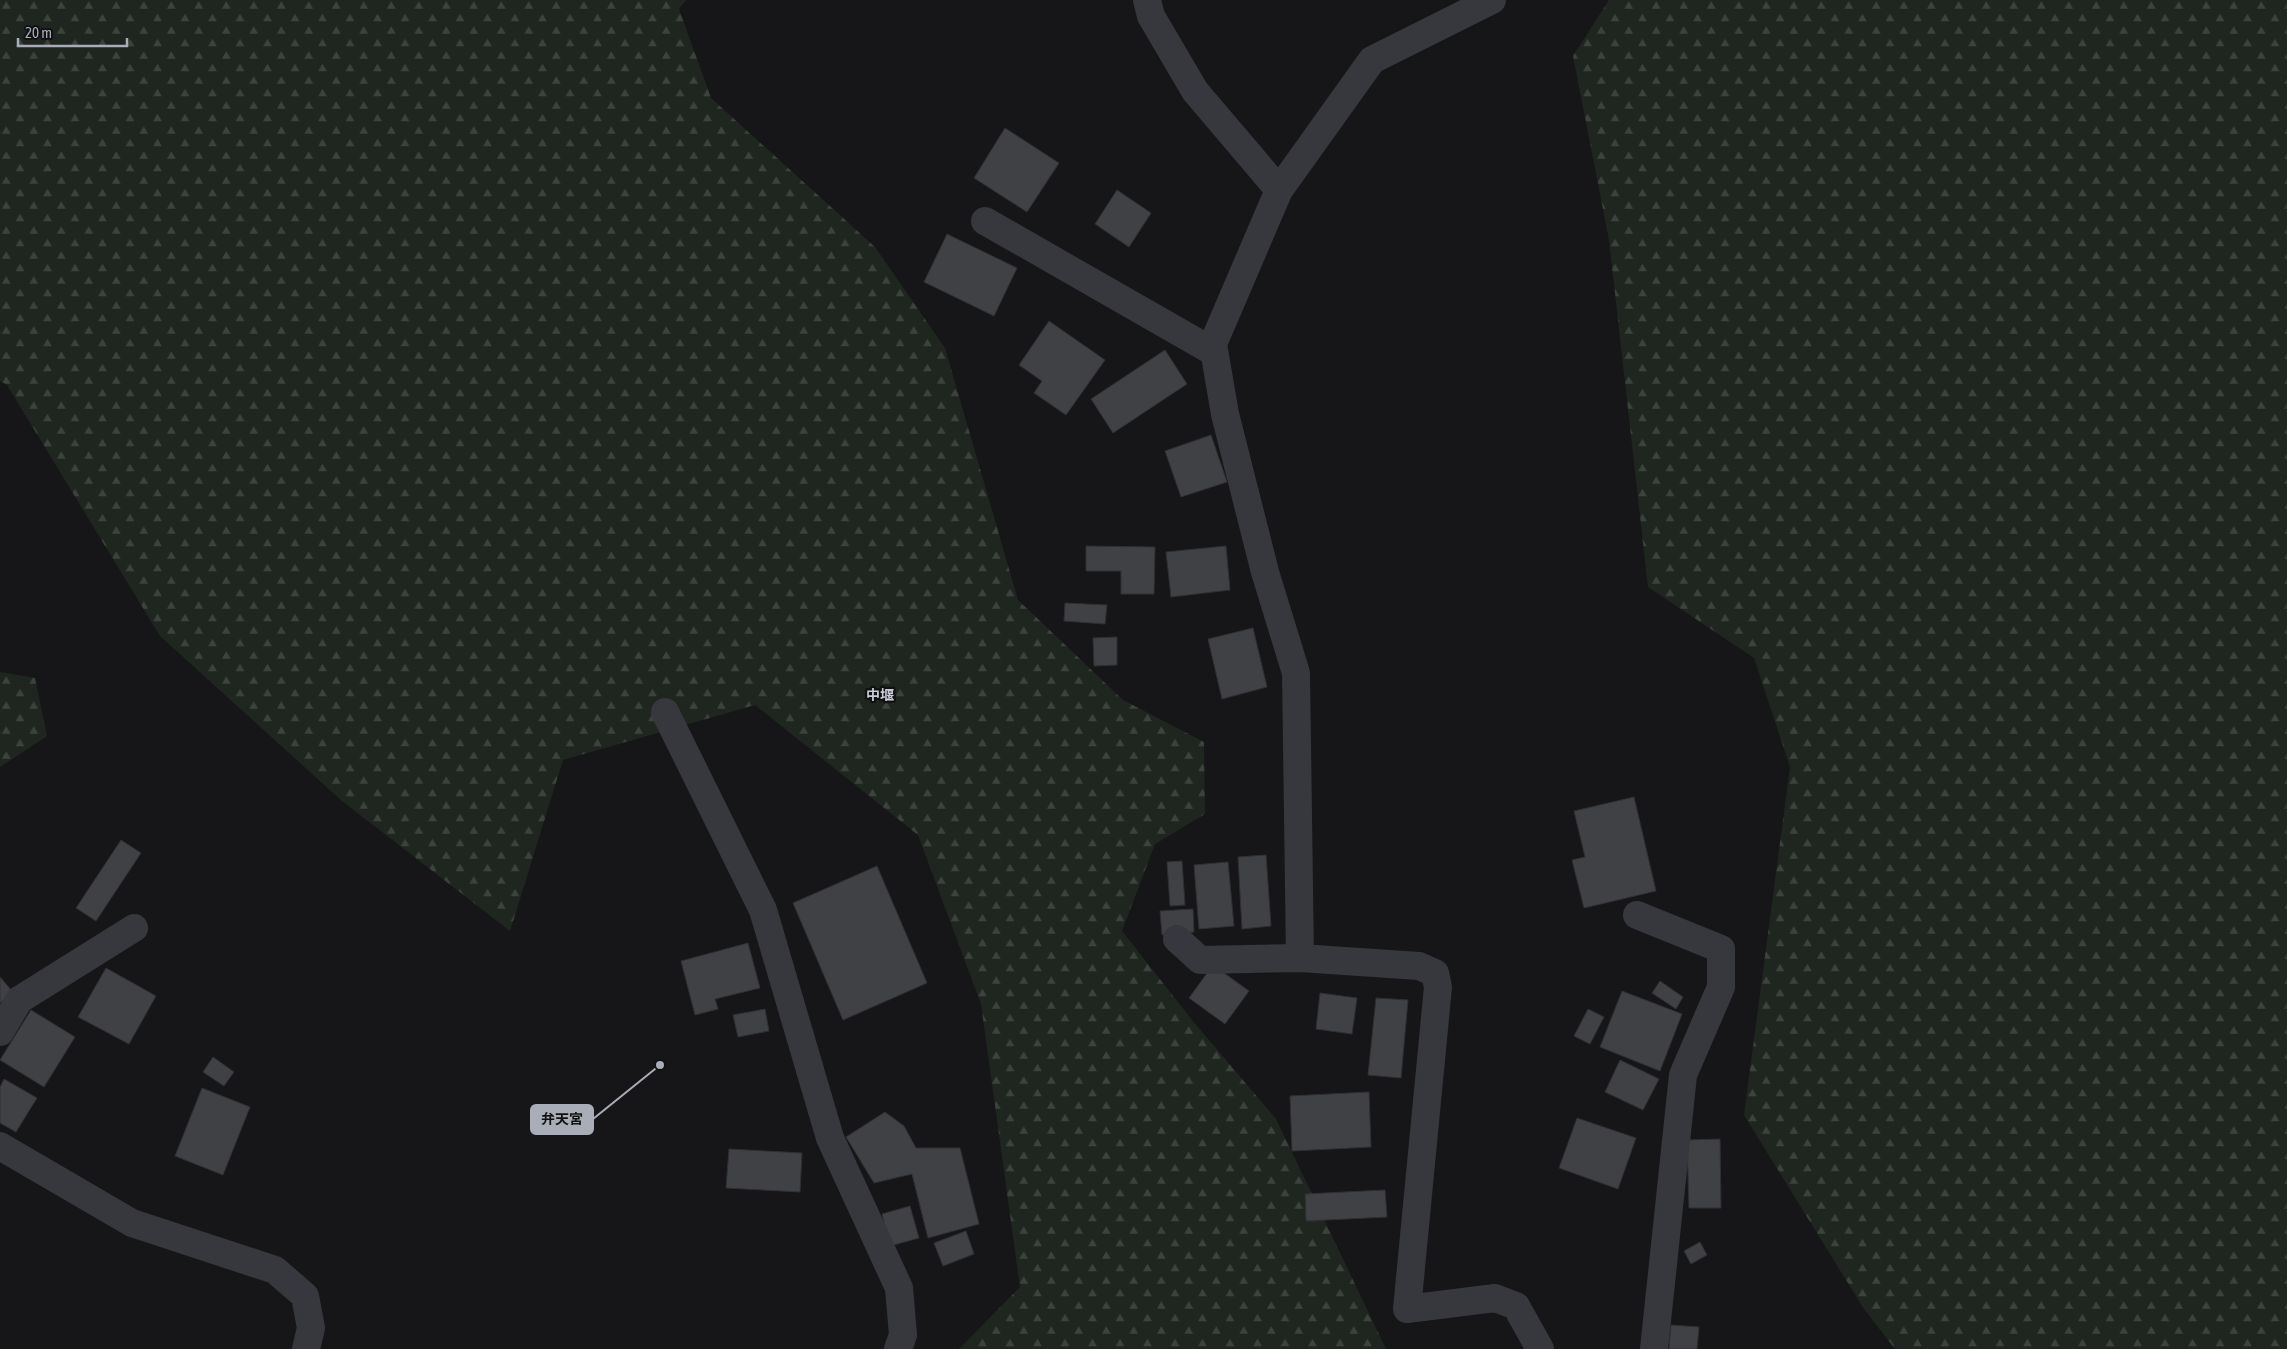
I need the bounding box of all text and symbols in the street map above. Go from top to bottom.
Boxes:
scale bar [18,15,126,47]
text: 20 m [25,24,52,41]
district label: 中堰 [866,687,894,703]
callout: 弁天宮 [531,1105,593,1134]
text: 弁天宮 [541,1111,583,1127]

